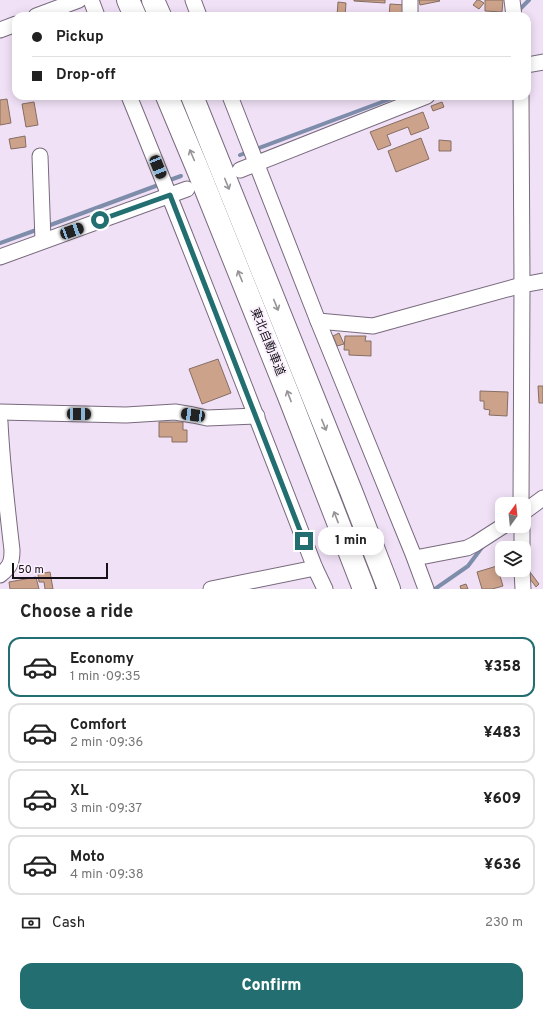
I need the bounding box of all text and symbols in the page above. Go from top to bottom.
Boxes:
text: Pickup [56,28,104,47]
text: Drop-off [56,66,116,85]
one-way arrow [187,150,195,162]
car [148,154,168,180]
one-way arrow [224,178,232,190]
route start [91,211,109,229]
car [59,221,85,241]
one-way arrow [236,270,244,282]
one-way arrow [273,298,280,310]
street label: 東北自動車道 [246,306,288,378]
one-way arrow [284,391,292,403]
car [180,407,206,423]
car [67,408,91,420]
one-way arrow [321,419,329,431]
north arrow [495,497,531,533]
map controls [495,497,531,577]
one-way arrow [331,512,339,524]
callout: 1 min [318,527,384,555]
route end [295,532,313,550]
text: 1 min [335,533,367,549]
button: layers [495,541,531,577]
scale bar [12,561,108,580]
text: 50 m [18,563,44,577]
text: Choose a ride [20,601,133,624]
icon: car [22,649,58,685]
text: Economy [70,650,134,669]
text: ¥358 [484,658,521,677]
text: 1 min · 09:35 [70,669,141,685]
icon: car [22,715,58,751]
text: Comfort [70,716,127,735]
text: ¥483 [483,724,521,743]
text: 2 min · 09:36 [70,735,143,751]
icon: car [22,781,58,817]
text: XL [70,782,88,801]
text: ¥609 [483,790,521,809]
text: 3 min · 09:37 [70,801,142,817]
icon: car [22,847,58,883]
text: Moto [70,848,105,867]
text: ¥636 [484,856,521,875]
text: 4 min · 09:38 [70,867,144,883]
icon: cash [20,912,42,934]
text: Cash [52,914,85,933]
text: 230 m [485,915,523,931]
button: Confirm [20,963,523,1009]

